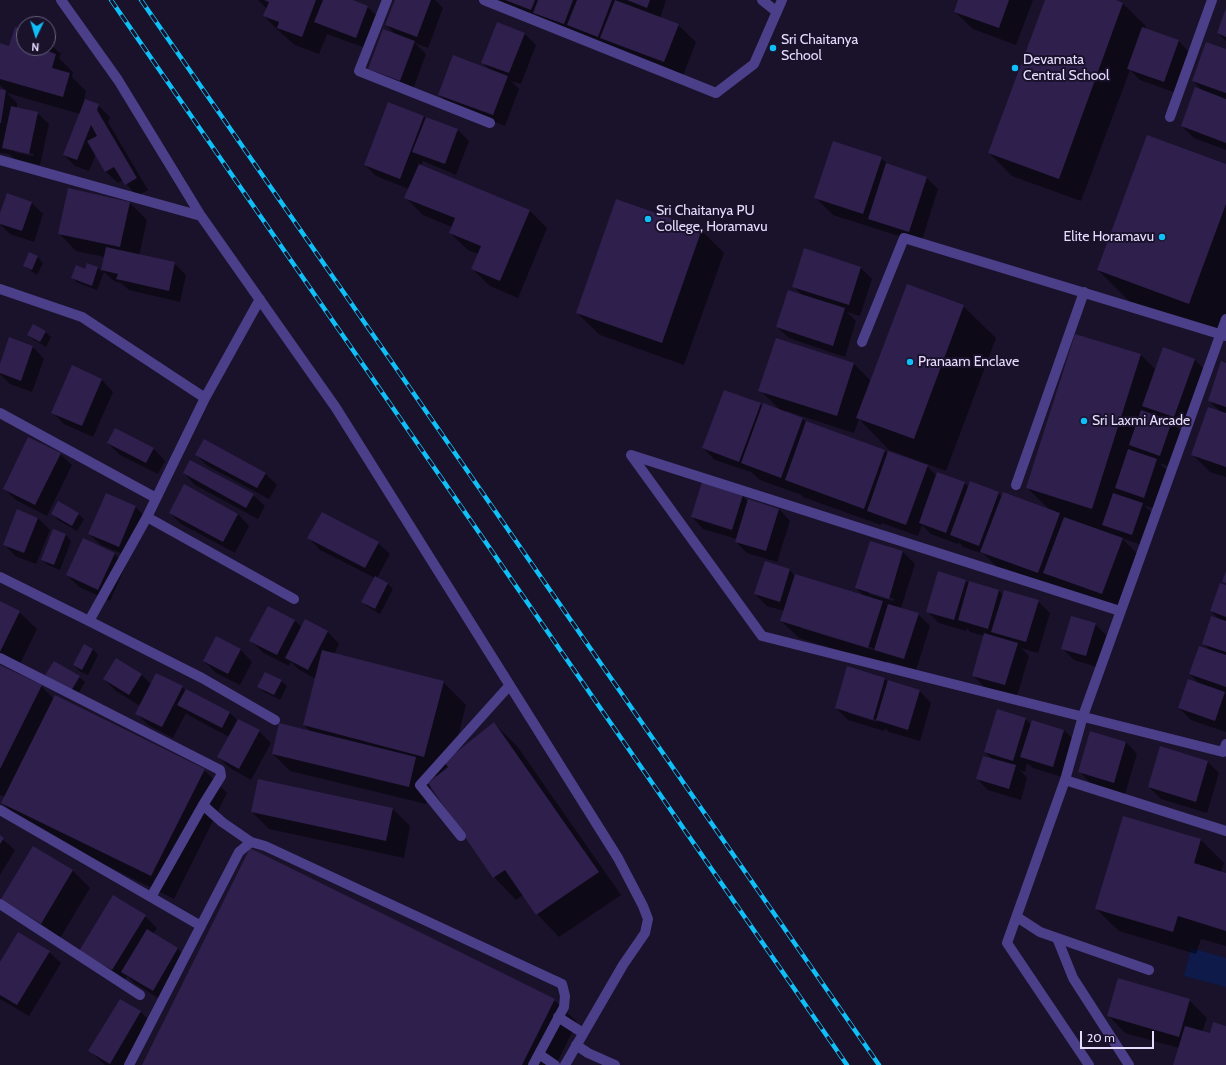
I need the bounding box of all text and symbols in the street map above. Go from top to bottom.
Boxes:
north arrow [16,16,56,56]
place label: Sri Chaitanya School [781,32,858,64]
text: N [31,40,40,54]
marker: Sri Chaitanya School [768,43,778,53]
place label: Devamata Central School [1023,52,1109,84]
marker: Devamata Central School [1010,63,1020,73]
place label: Sri Chaitanya PU College, Horamavu [656,203,768,236]
marker: Sri Chaitanya PU College, Horamavu [643,214,653,224]
place label: Elite Horamavu [1064,229,1154,245]
marker: Elite Horamavu [1157,232,1167,242]
place label: Pranaam Enclave [918,354,1019,370]
marker: Pranaam Enclave [905,357,915,367]
place label: Sri Laxmi Arcade [1092,413,1190,429]
marker: Sri Laxmi Arcade [1079,416,1089,426]
scale bar [1082,1023,1156,1049]
text: 20 m [1087,1030,1115,1045]

